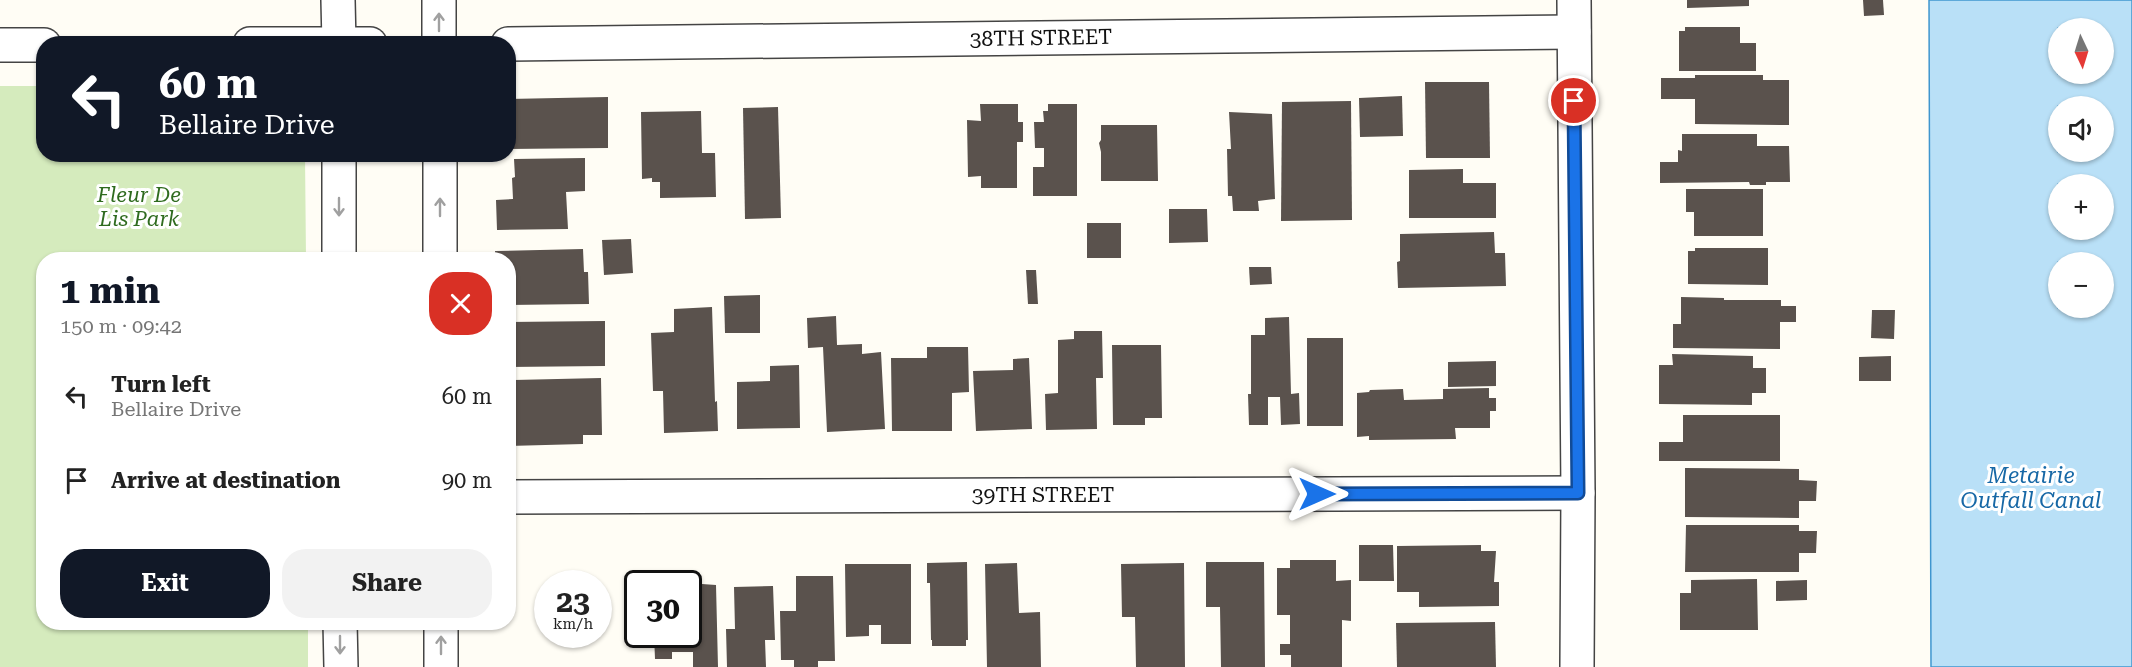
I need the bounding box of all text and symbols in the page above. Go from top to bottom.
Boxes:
one-way arrow [433,12,445,32]
north arrow [2048,18,2114,84]
map controls [2048,18,2114,318]
street label: 38TH STREET [970,25,1112,51]
text: 60 m [159,59,257,108]
icon: left [60,60,138,138]
pin [1548,75,1599,126]
icon: arrive [1557,84,1590,117]
button: sound [2048,96,2114,162]
text: Bellaire Drive [159,109,335,141]
button: + [2048,174,2114,240]
park label: Fleur De Lis Park [96,183,181,231]
one-way arrow [333,197,345,216]
one-way arrow [434,198,446,217]
button: − [2048,252,2114,318]
text: 1 min [60,270,160,312]
button: close [429,272,492,335]
text: 150 m · 09:42 [60,314,182,338]
text: Turn left [111,372,211,397]
icon: left [60,380,93,413]
text: 60 m [442,384,492,409]
text: Bellaire Drive [111,397,241,421]
position arrow [1285,462,1349,526]
water label: Metairie Outfall Canal [1961,463,2101,513]
icon: arrive [60,464,93,497]
text: Arrive at destination [111,468,340,493]
text: 90 m [442,468,492,493]
street label: 39TH STREET [972,483,1114,507]
button: Exit [60,549,270,618]
button: Share [282,549,492,618]
speed limit sign: 30 [624,570,702,648]
text: 23 [556,584,590,619]
text: km/h [553,615,593,633]
one-way arrow [334,634,346,654]
one-way arrow [435,635,447,655]

